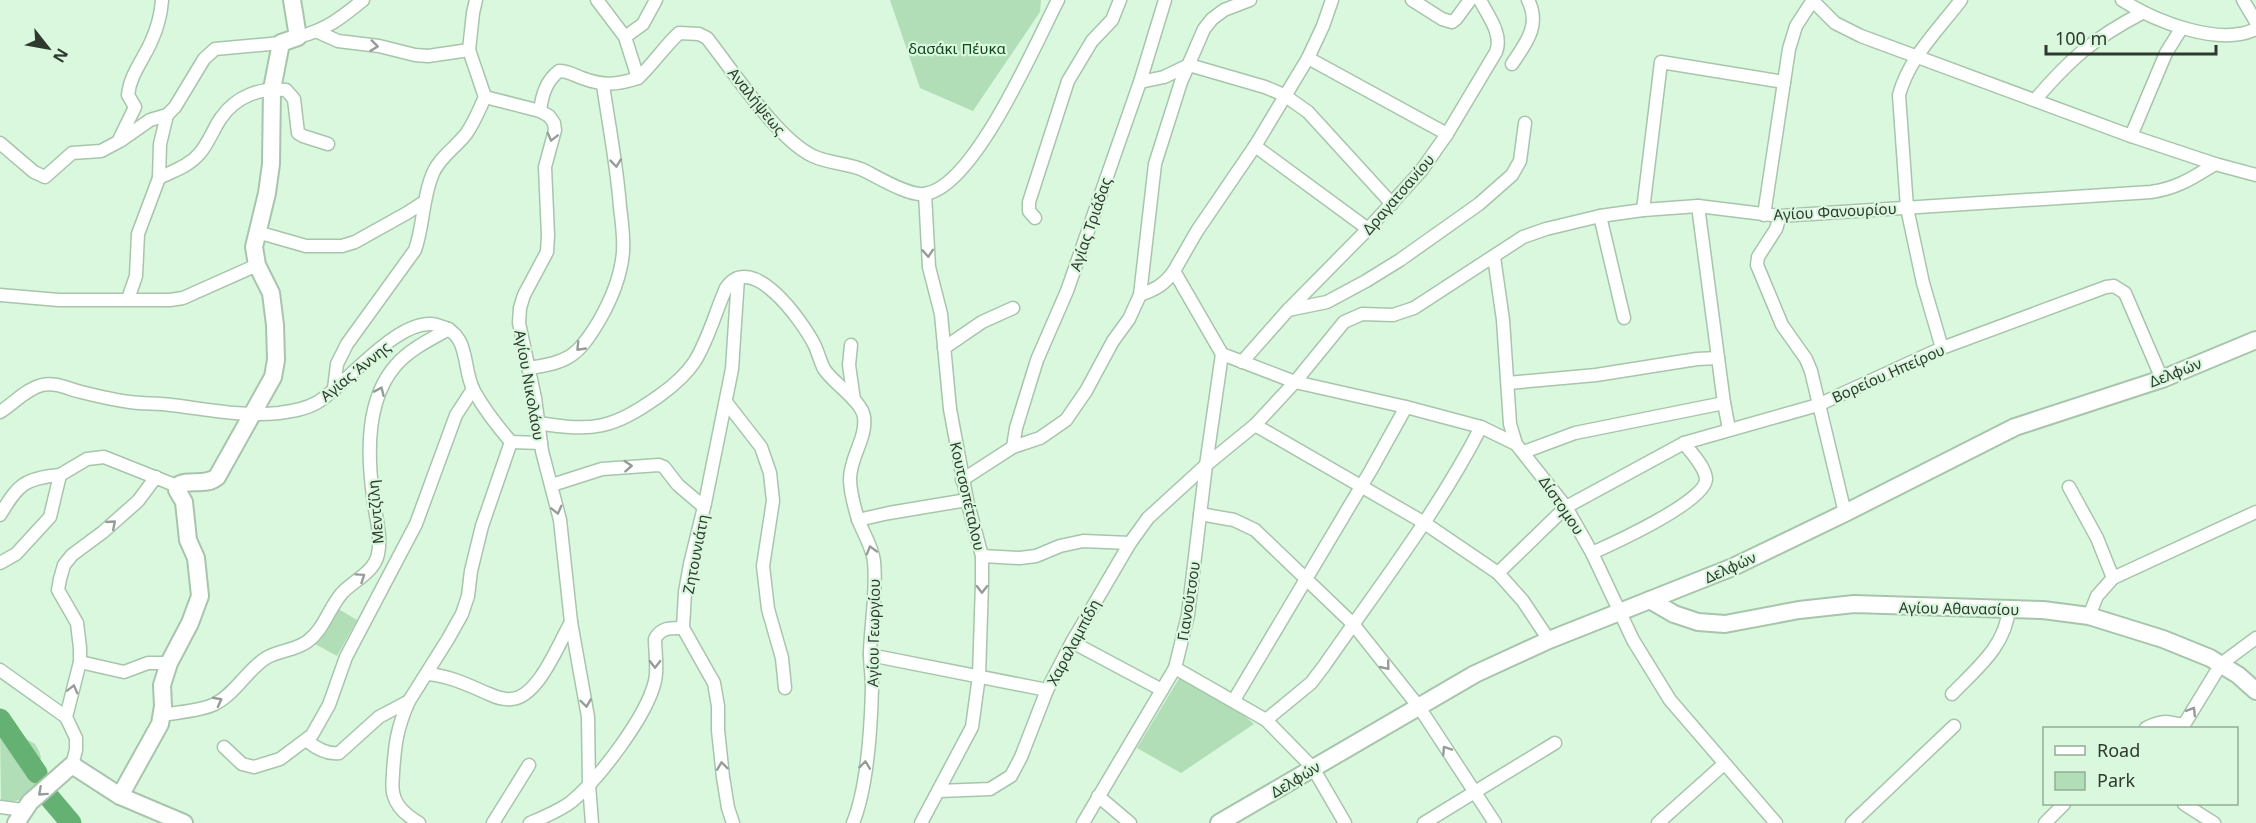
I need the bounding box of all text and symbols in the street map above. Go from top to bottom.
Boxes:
north arrow [18,18,78,78]
scale bar [2046,18,2216,56]
text: 100 m [2055,26,2107,50]
park label: δασάκι Πέυκα [908,38,1006,58]
one-way arrow [370,40,379,52]
text: N [48,44,74,67]
street label: Αναλήψεως [724,63,790,139]
one-way arrow [547,132,560,142]
street label: Δραγατσανίου [1358,150,1438,238]
one-way arrow [609,159,621,168]
street label: Αγίας Τριάδας [1065,174,1115,274]
street label: Αγίου Φανουρίου [1773,198,1897,224]
one-way arrow [922,248,935,257]
street label: Αγίου Νικολάου [510,328,550,442]
street label: Αγίας Άννης [316,337,394,405]
street label: Βορείου Ηπείρου [1828,339,1948,407]
one-way arrow [577,340,588,351]
street label: Δελφών [2146,353,2204,391]
one-way arrow [373,386,385,397]
street label: Κουτσοπέταλου [946,440,990,552]
one-way arrow [624,460,633,473]
street label: Δίστομου [1535,472,1589,538]
street label: Μεντζίλη [362,479,388,545]
one-way arrow [550,505,563,515]
street label: Ζητουνιάτη [677,513,713,595]
one-way arrow [105,520,116,531]
one-way arrow [866,545,878,556]
street label: Δελφών [1701,547,1759,587]
street label: Γιανούτσου [1172,560,1204,642]
one-way arrow [354,573,365,584]
street label: Αγίου Γεωργίου [862,579,884,687]
one-way arrow [976,585,988,594]
street label: Χαραλαμπίδη [1042,595,1104,689]
street label: Αγίου Αθανασίου [1899,597,2019,619]
one-way arrow [1378,659,1389,670]
one-way arrow [649,660,661,669]
one-way arrow [66,684,79,694]
one-way arrow [212,697,222,708]
one-way arrow [579,698,591,707]
one-way arrow [2185,707,2197,717]
legend [2043,727,2238,805]
text: Road [2097,738,2140,762]
one-way arrow [1442,746,1454,756]
street label: Δελφών [1266,756,1324,802]
one-way arrow [716,761,728,770]
one-way arrow [858,761,871,770]
text: Park [2097,768,2135,792]
one-way arrow [38,785,48,796]

